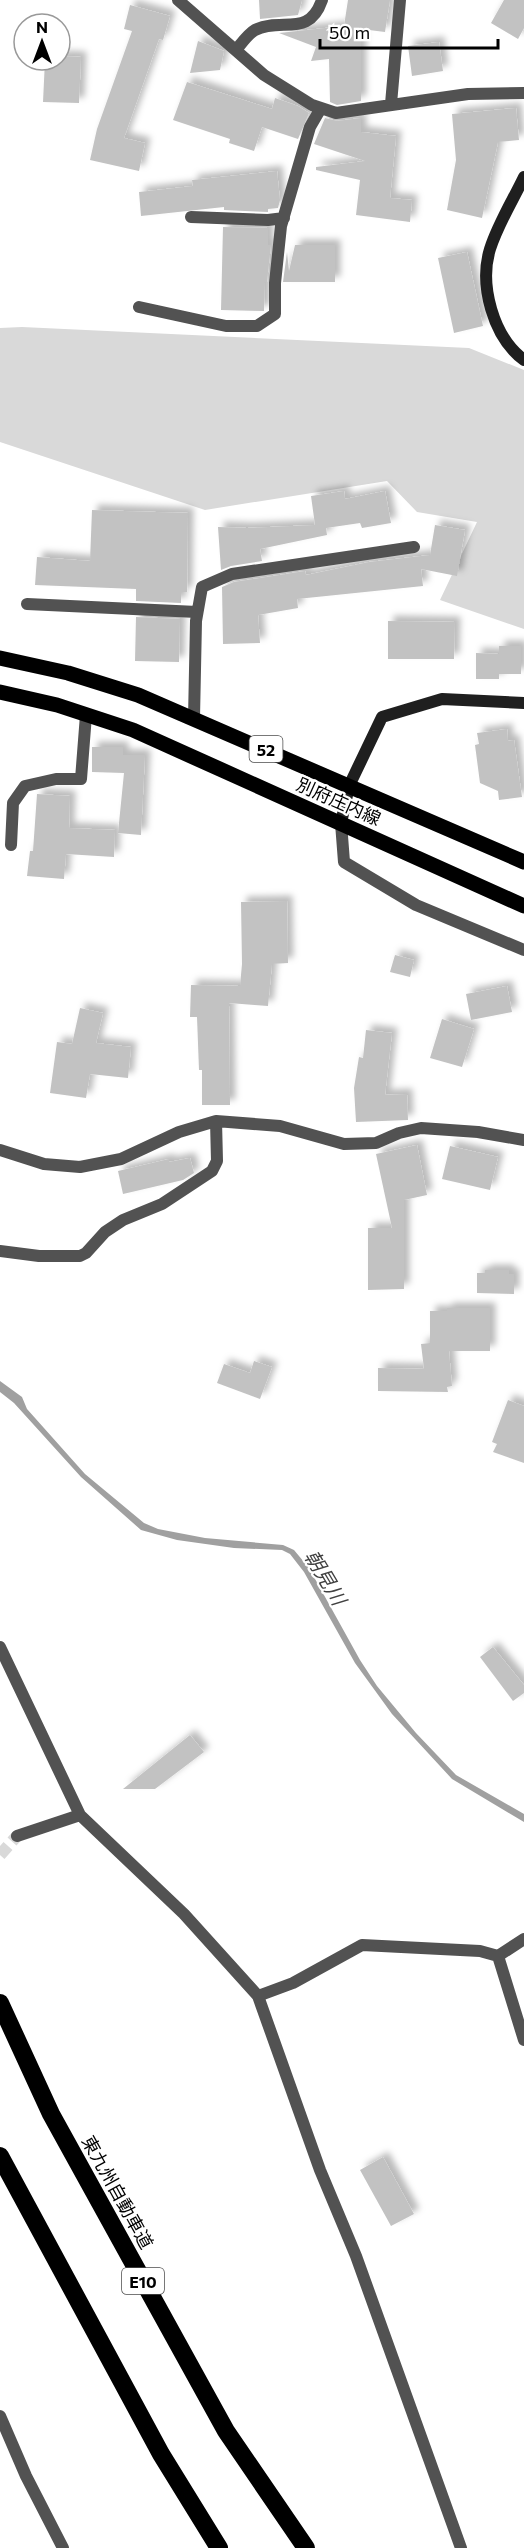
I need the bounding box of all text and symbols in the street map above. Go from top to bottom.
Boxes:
north arrow [12,12,72,72]
scale bar [320,12,498,50]
text: N [36,17,48,36]
text: 50 m [329,21,370,43]
road number: 52 [250,736,282,762]
street label: 別府庄内線 [293,773,385,829]
water label: 朝見川 [300,1545,353,1611]
street label: 東九州自動車道 [78,2132,158,2252]
road number: E10 [122,2268,164,2294]

